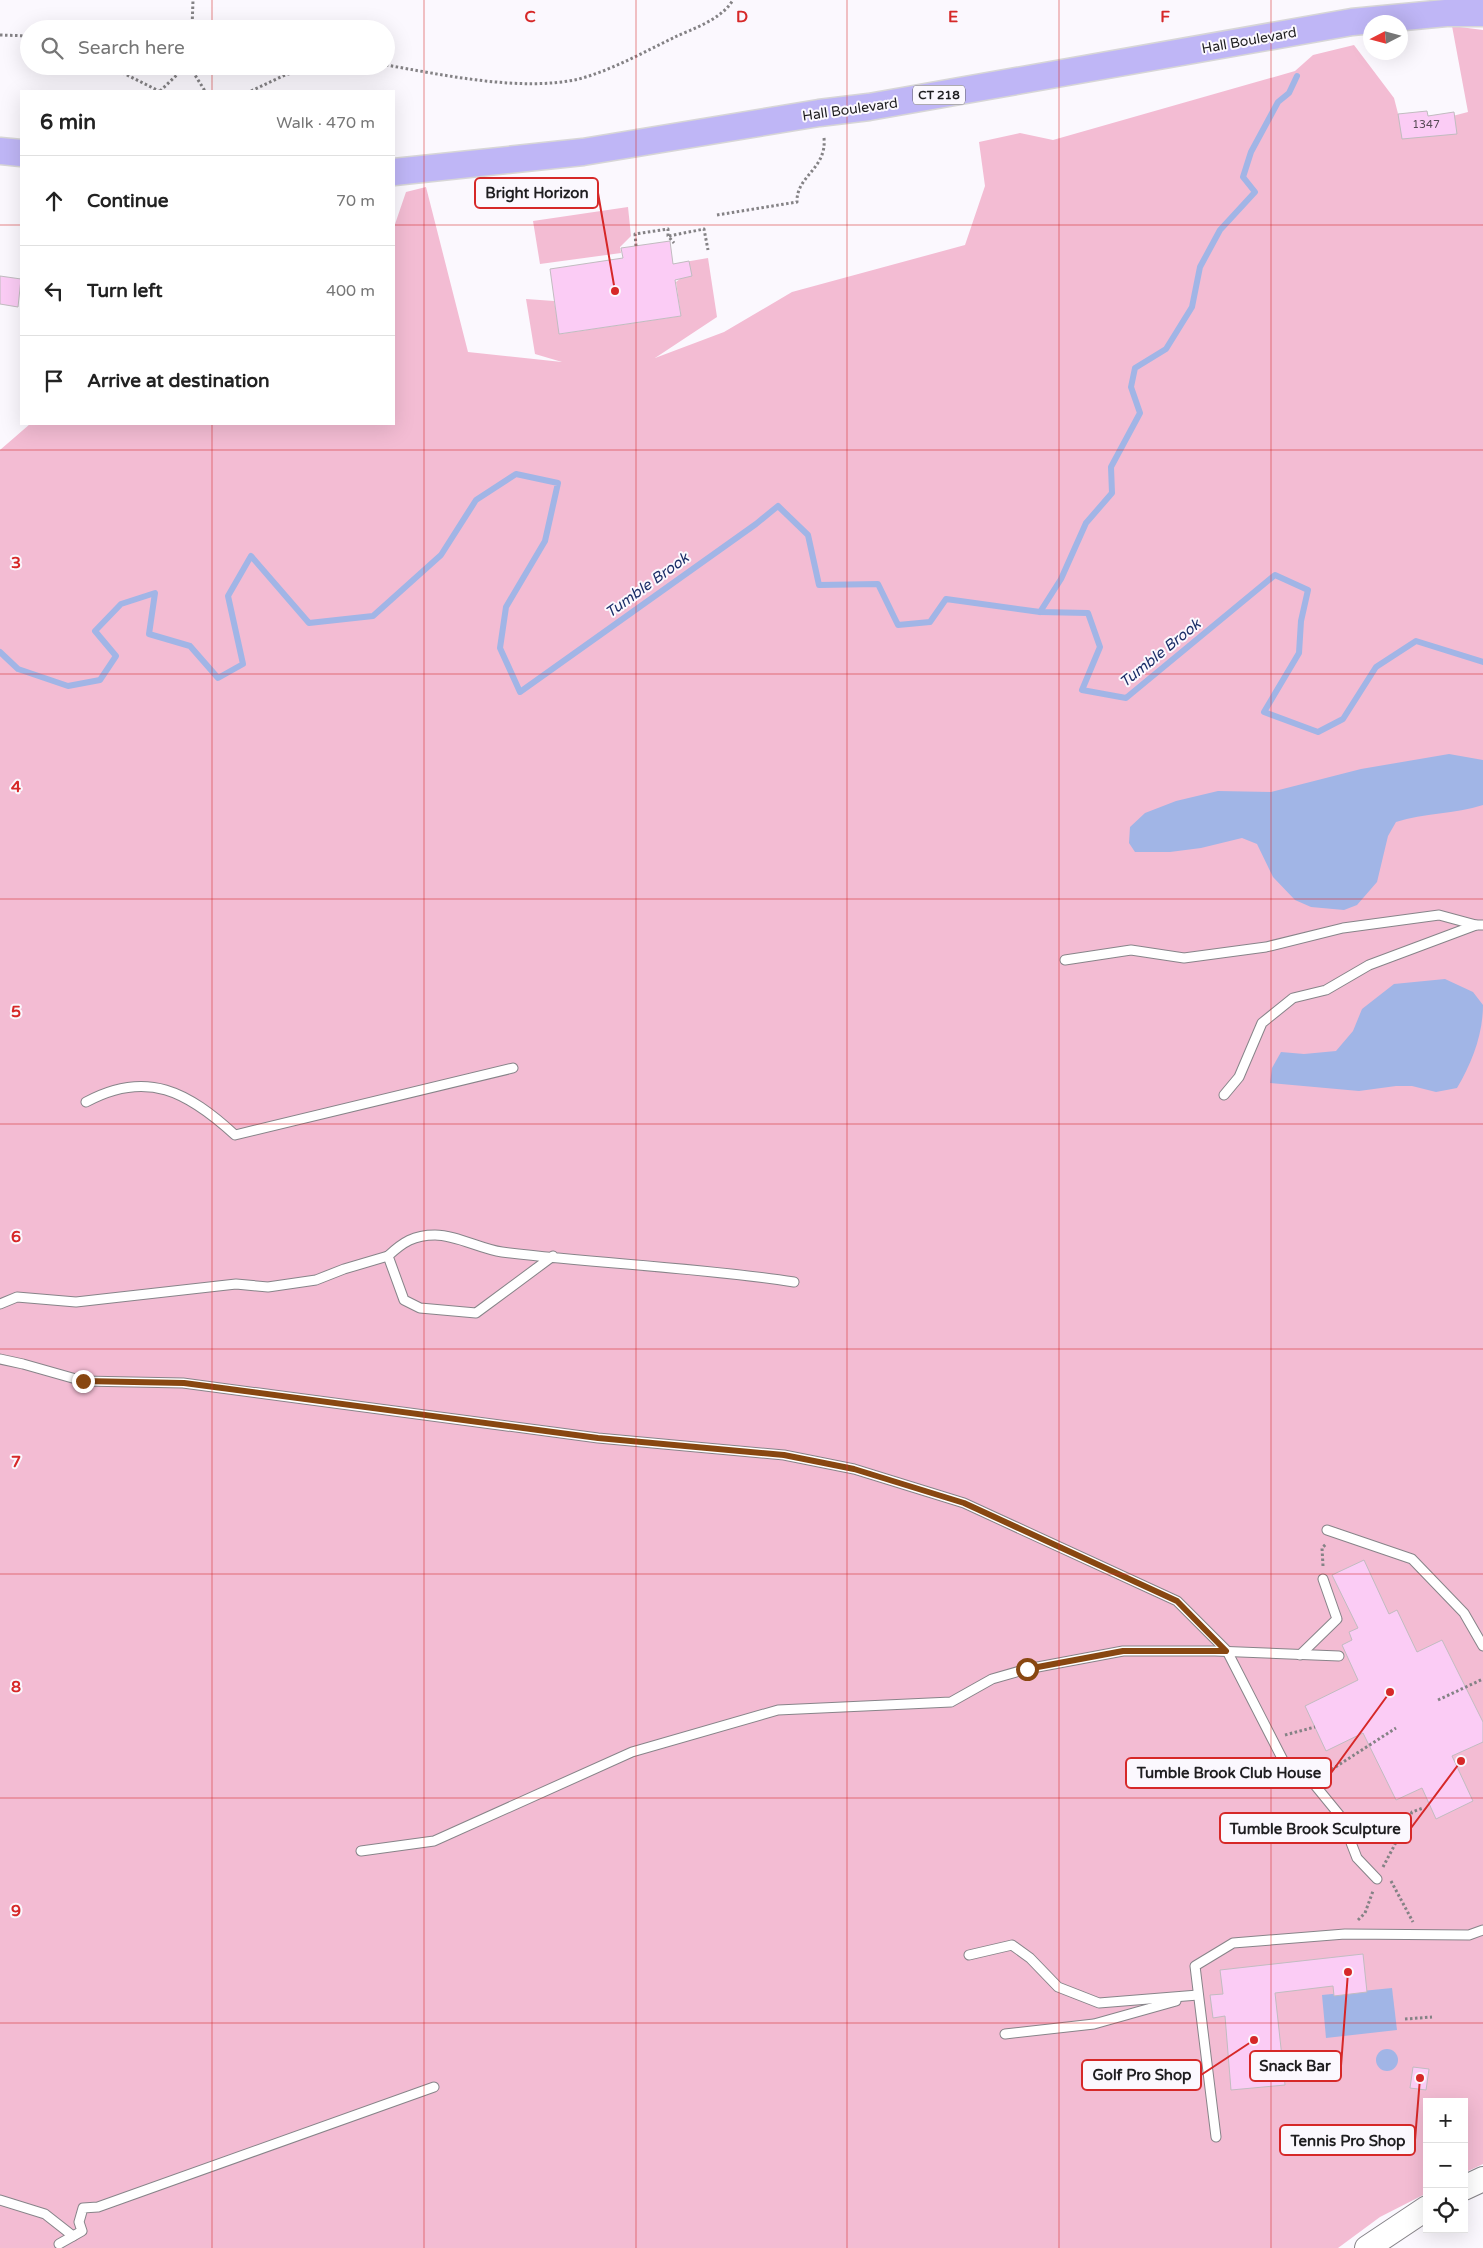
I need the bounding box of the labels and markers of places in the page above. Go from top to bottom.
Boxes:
callout: Bright Horizon [475,178,598,208]
callout: Tumble Brook Club House [1126,1758,1331,1788]
callout: Tumble Brook Sculpture [1220,1813,1411,1843]
callout: Snack Bar [1250,2051,1341,2081]
callout: Golf Pro Shop [1082,2060,1201,2090]
callout: Tennis Pro Shop [1280,2125,1415,2155]

